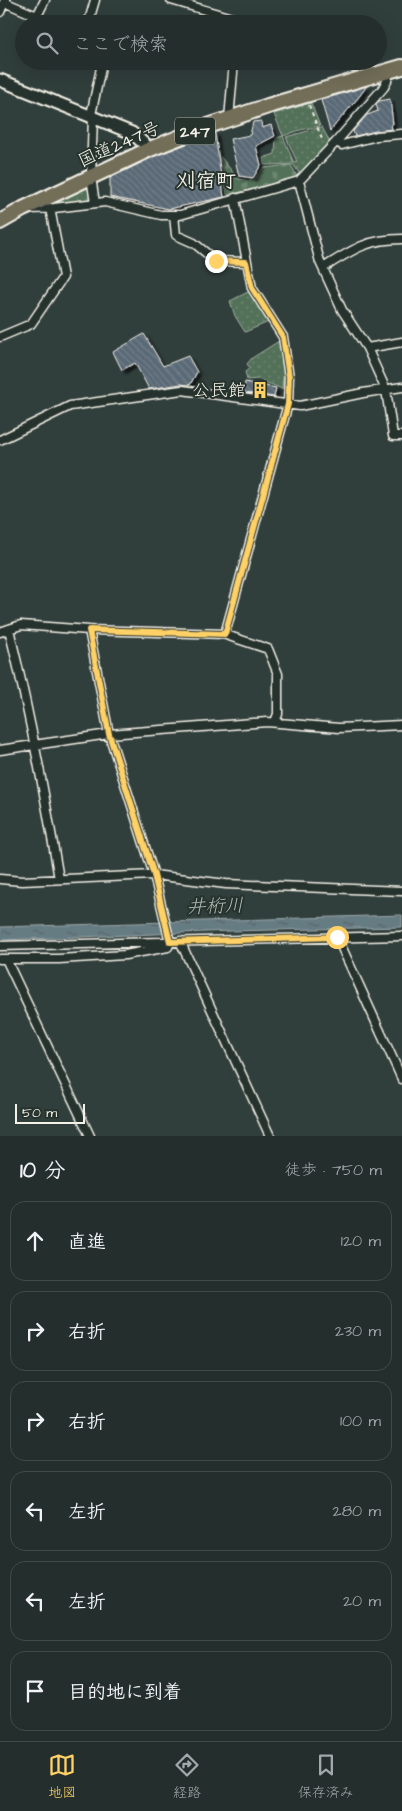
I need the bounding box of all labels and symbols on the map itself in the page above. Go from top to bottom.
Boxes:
street label: 国道247号 [74,115,164,174]
road number: 247 [175,118,215,144]
district label: 刈宿町 [176,167,236,195]
route end [205,250,228,273]
place label: 公民館 [192,378,246,403]
building icon: 公民館 [250,380,270,400]
water label: 井桁川 [186,892,244,921]
route start [326,926,349,949]
scale bar [15,1101,85,1124]

